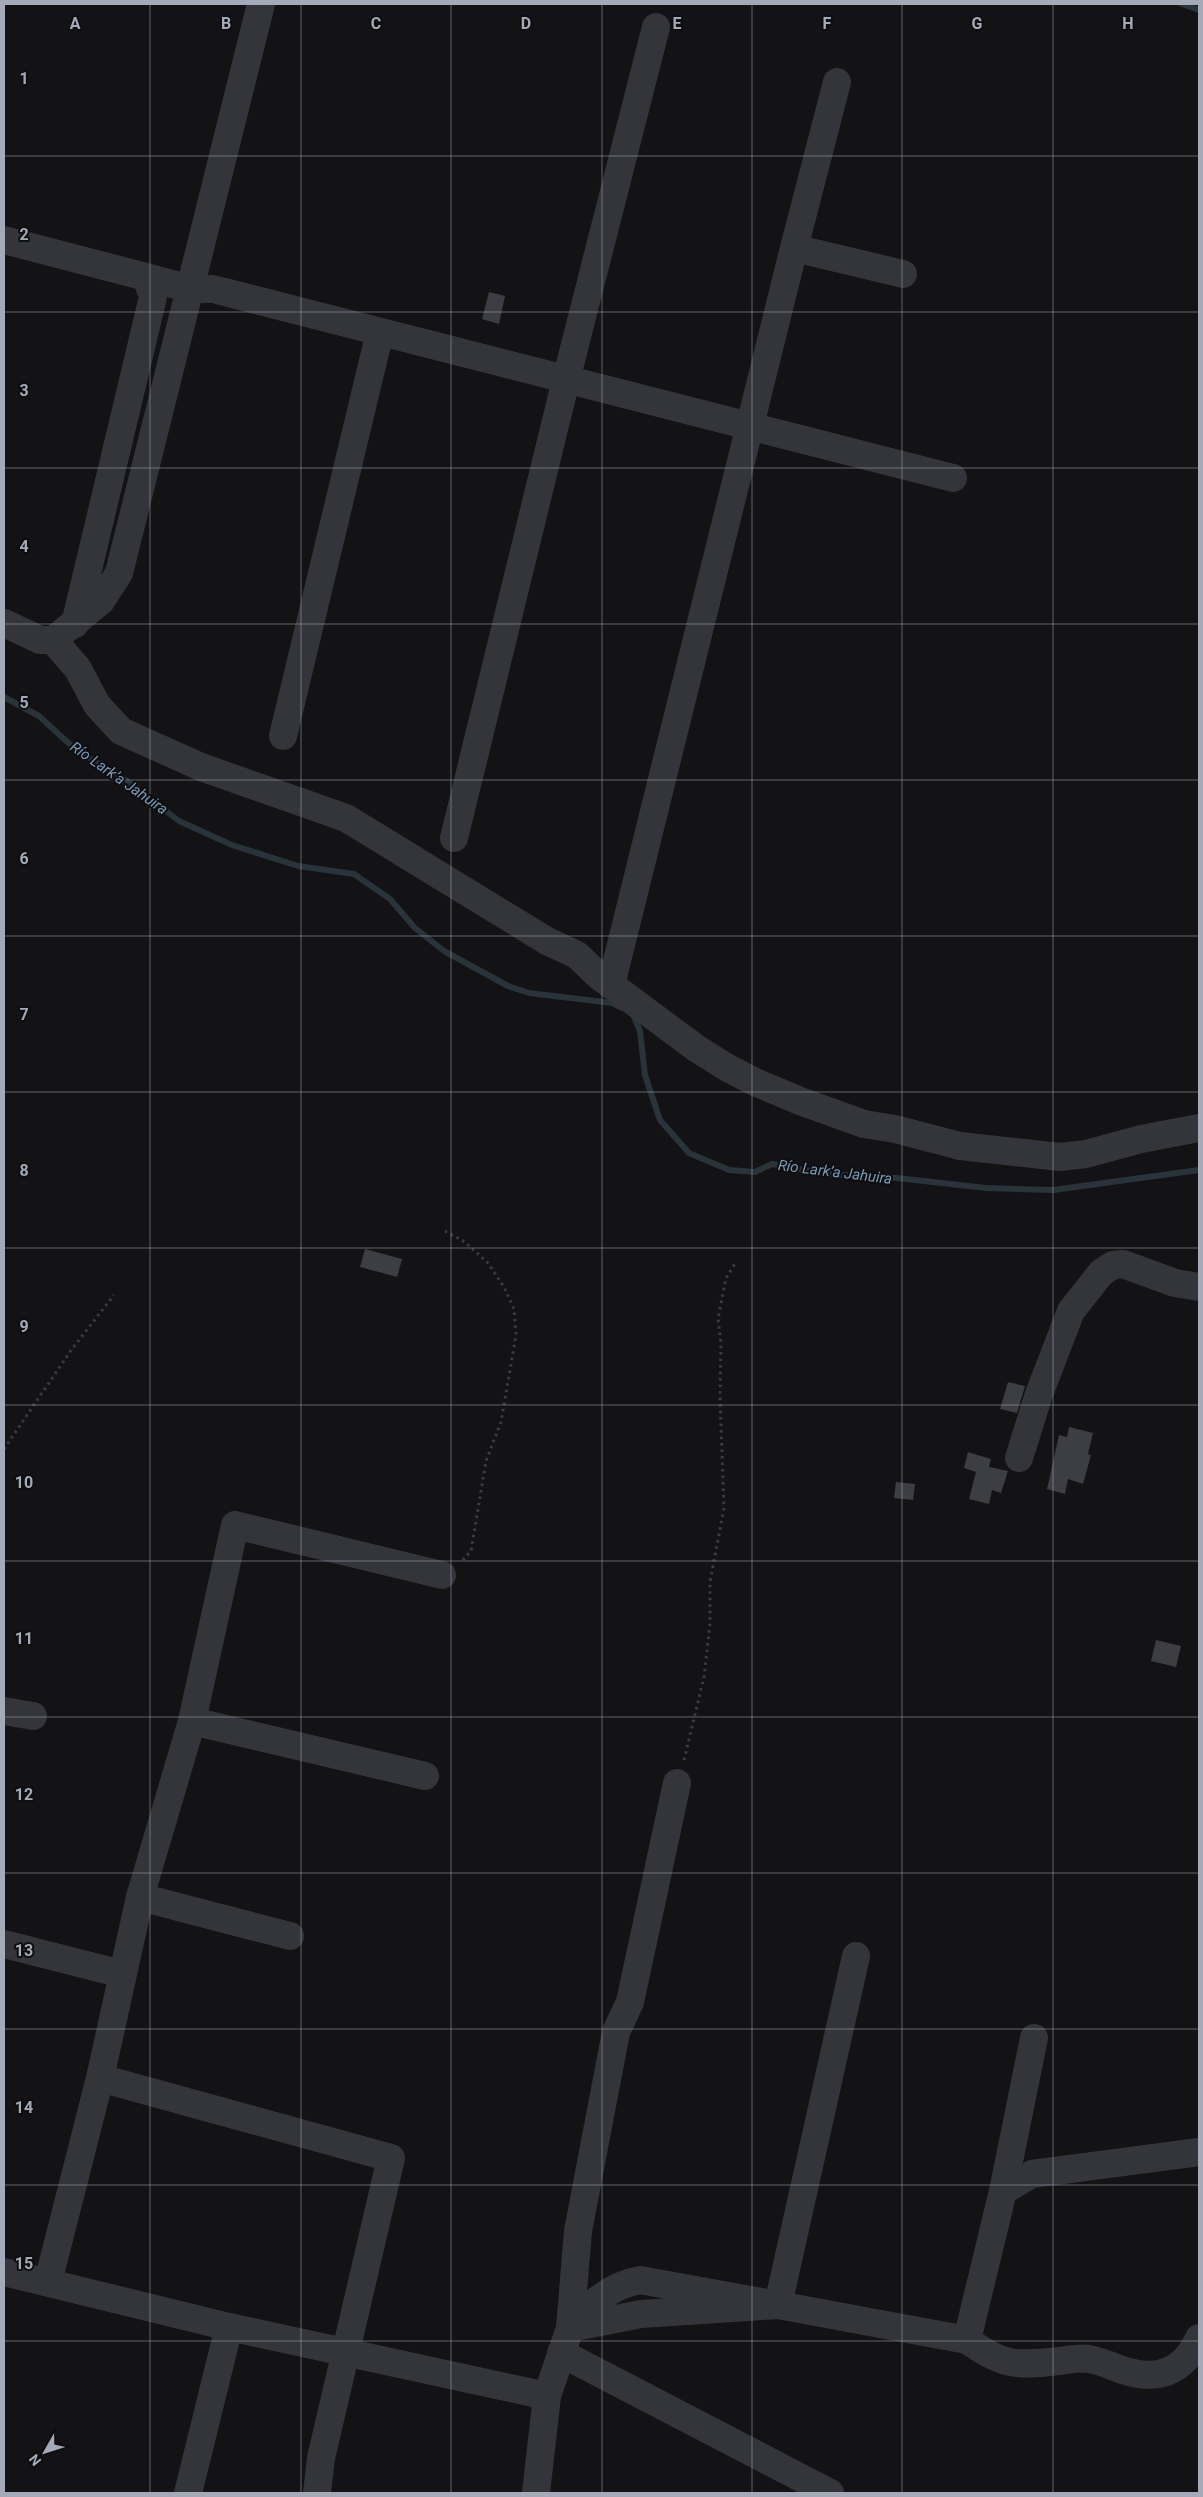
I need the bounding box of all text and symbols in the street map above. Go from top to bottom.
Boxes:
text: A [70,14,81,33]
text: B [221,14,231,33]
text: C [371,14,381,33]
text: D [521,14,531,33]
text: E [673,14,682,33]
text: F [823,14,832,33]
text: G [972,14,983,33]
text: H [1122,14,1134,33]
text: 1 [19,69,29,88]
text: 2 [19,225,29,244]
text: 3 [19,381,29,400]
text: 4 [19,537,29,556]
text: 5 [19,693,29,712]
water label: Río Lark’a Jahuira [67,738,171,818]
text: 6 [19,849,29,868]
text: 7 [19,1005,29,1024]
water label: Río Lark’a Jahuira [777,1156,893,1188]
text: 8 [19,1161,29,1180]
text: 9 [19,1317,29,1336]
text: 10 [15,1473,33,1492]
text: 11 [15,1629,33,1648]
text: 12 [15,1785,33,1804]
text: 13 [15,1941,33,1960]
text: 14 [15,2098,33,2117]
text: 15 [15,2254,33,2273]
north arrow [20,2427,70,2477]
text: N [26,2451,44,2469]

